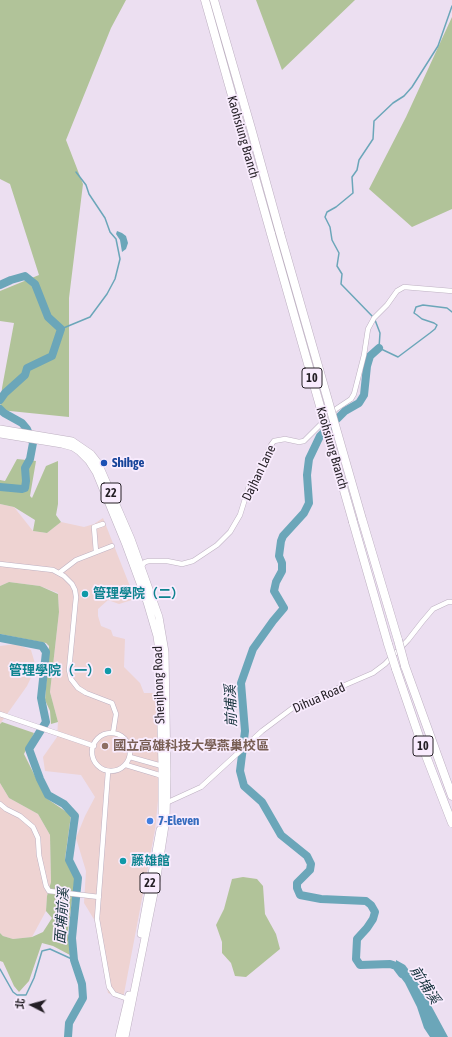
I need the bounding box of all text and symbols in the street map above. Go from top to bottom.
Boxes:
street label: Kaohsiung Branch [224,94,262,180]
road number: 10 [302,368,322,388]
street label: Kaohsiung Branch [313,405,351,491]
street label: Dajhan Lane [239,443,279,503]
place label: Shihge [112,455,144,471]
marker: Shihge [99,458,109,468]
road number: 22 [101,483,121,503]
place label: 管理學院（二） [93,586,184,602]
marker: 管理學院（二） [80,589,90,599]
street label: Shenjhong Road [150,646,168,724]
place label: 管理學院（一） [9,663,100,679]
marker: 管理學院（一） [103,666,113,676]
street label: Dihua Road [290,680,348,716]
water label: 前埔溪 [222,685,240,727]
road number: 10 [413,736,433,756]
place label: 國立高雄科技大學燕巢校區 [113,738,269,754]
marker: 國立高雄科技大學燕巢校區 [100,741,110,751]
place label: 7-Eleven [158,813,199,829]
marker: 7-Eleven [145,816,155,826]
place label: 藤雄館 [131,853,170,869]
marker: 藤雄館 [118,856,128,866]
road number: 22 [140,873,160,893]
water label: 面埔前溪 [52,887,72,945]
water label: 前埔溪 [407,963,443,1007]
north arrow [12,985,52,1025]
text: 北 [14,998,27,1010]

